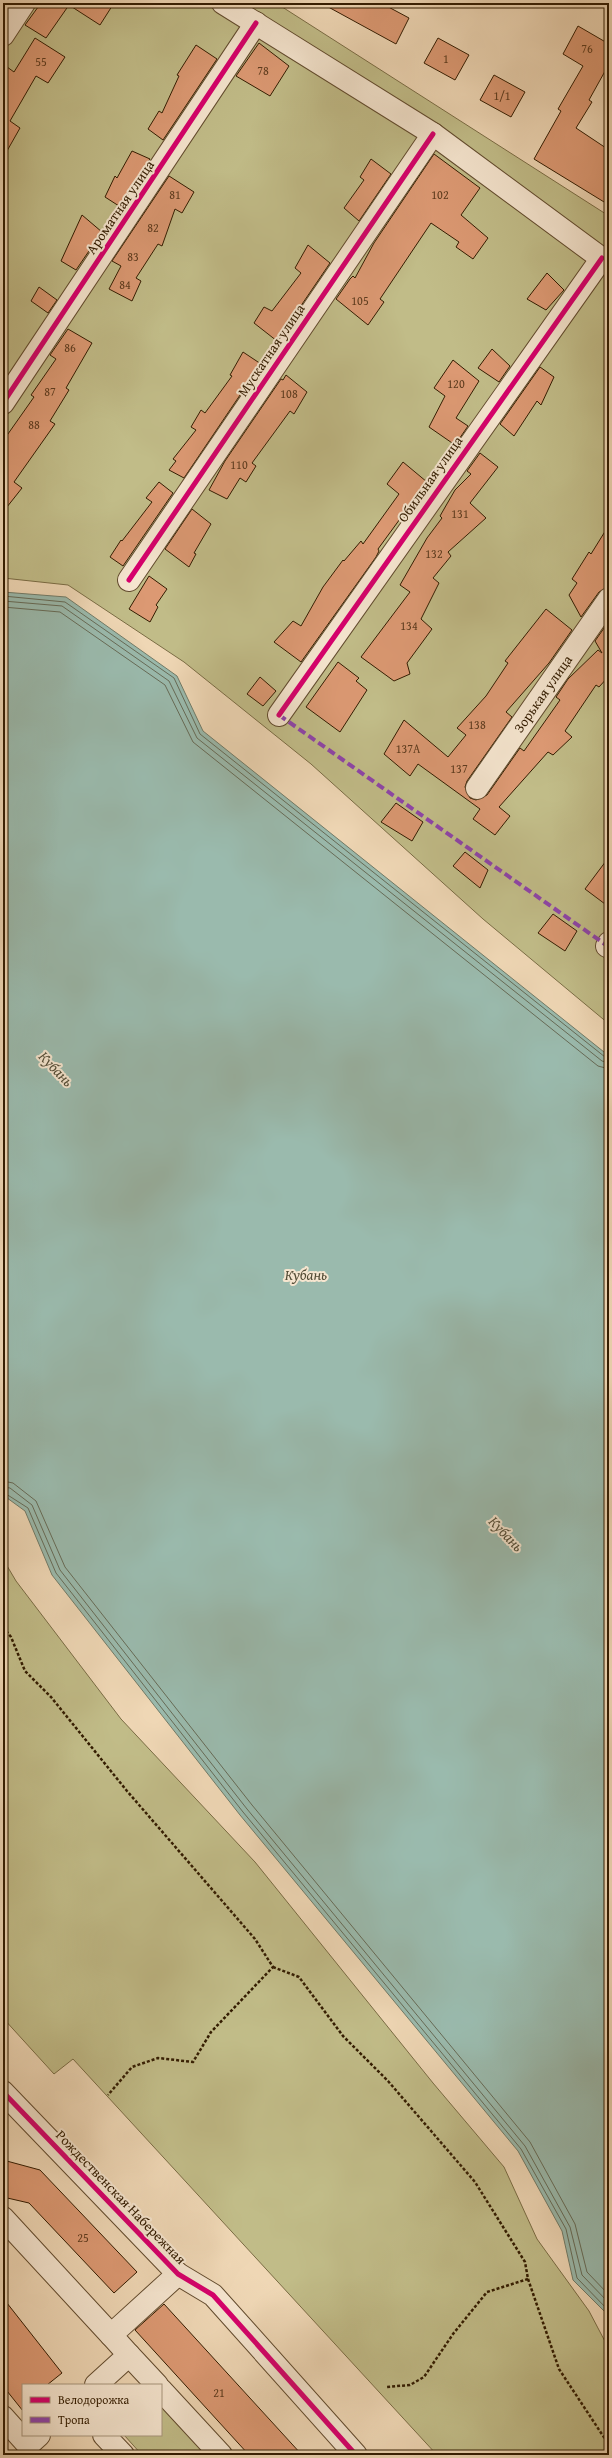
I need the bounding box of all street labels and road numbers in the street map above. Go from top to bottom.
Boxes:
street label: Ароматная улица [81,156,159,258]
street label: Мускатная улица [233,299,310,400]
street label: Обильная улица [393,432,467,526]
street label: Зорькая улица [509,651,577,737]
street label: Рождественская Набережная [51,2125,191,2269]

